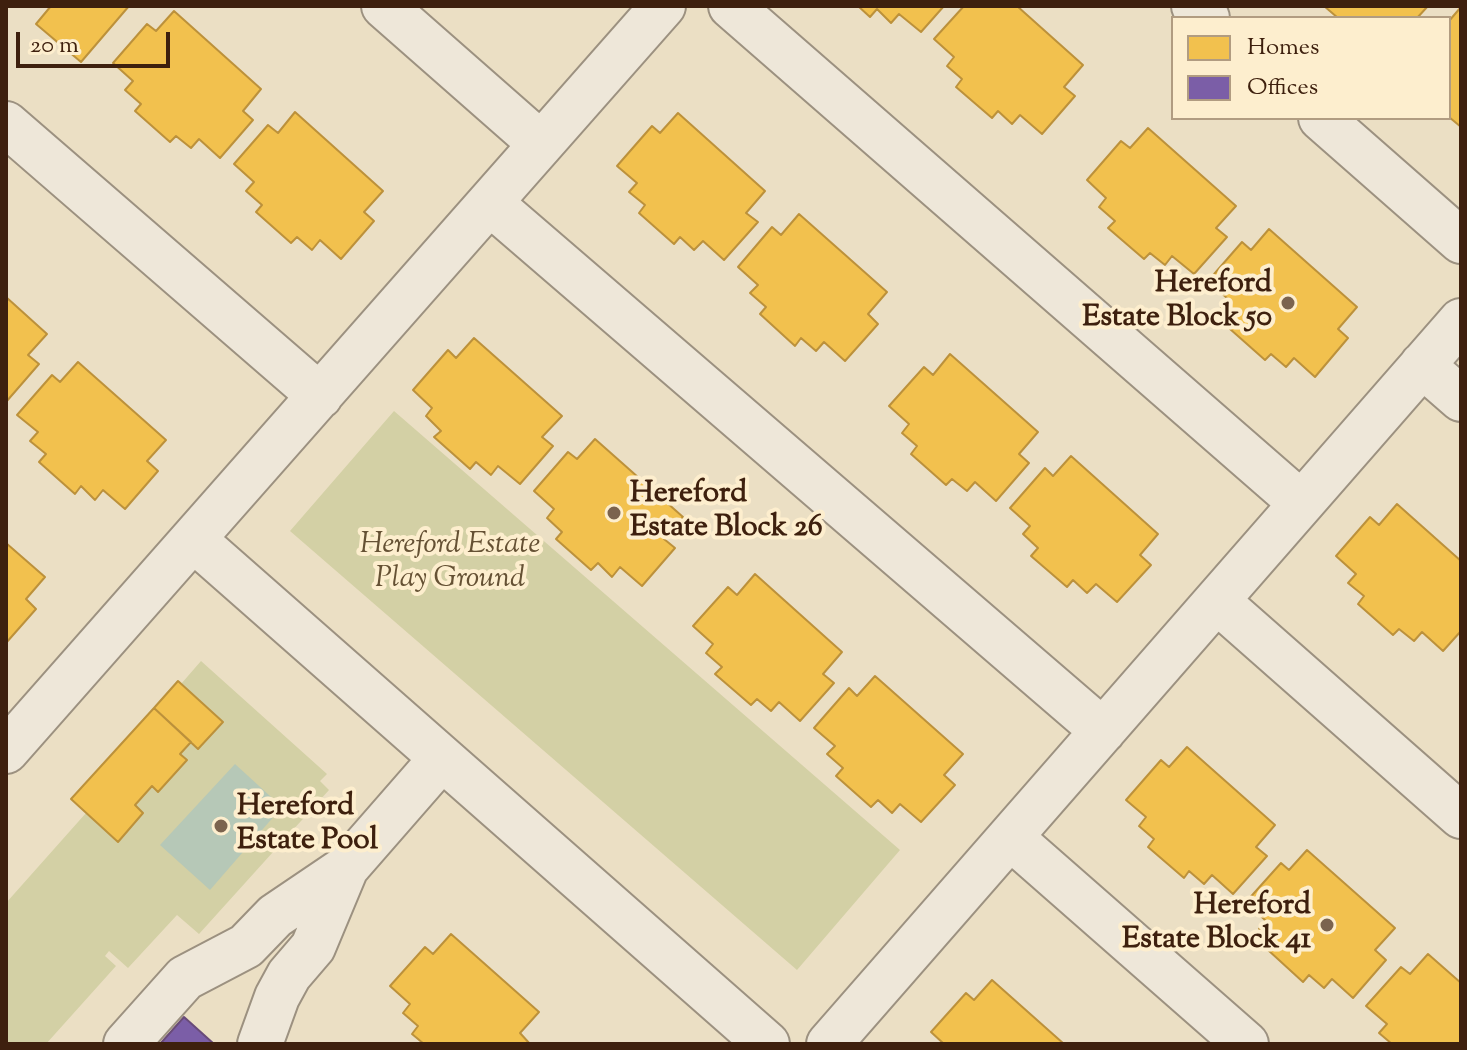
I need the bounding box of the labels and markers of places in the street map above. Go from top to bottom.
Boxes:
place label: Hereford Estate Block 50 [1082,268,1272,338]
marker: Hereford Estate Block 50 [1279,294,1297,312]
place label: Hereford Estate Block 26 [630,478,823,548]
marker: Hereford Estate Block 26 [605,504,623,522]
place label: Hereford Estate Pool [237,791,378,862]
marker: Hereford Estate Pool [212,817,230,835]
place label: Hereford Estate Block 41 [1122,890,1311,960]
marker: Hereford Estate Block 41 [1318,916,1336,934]

